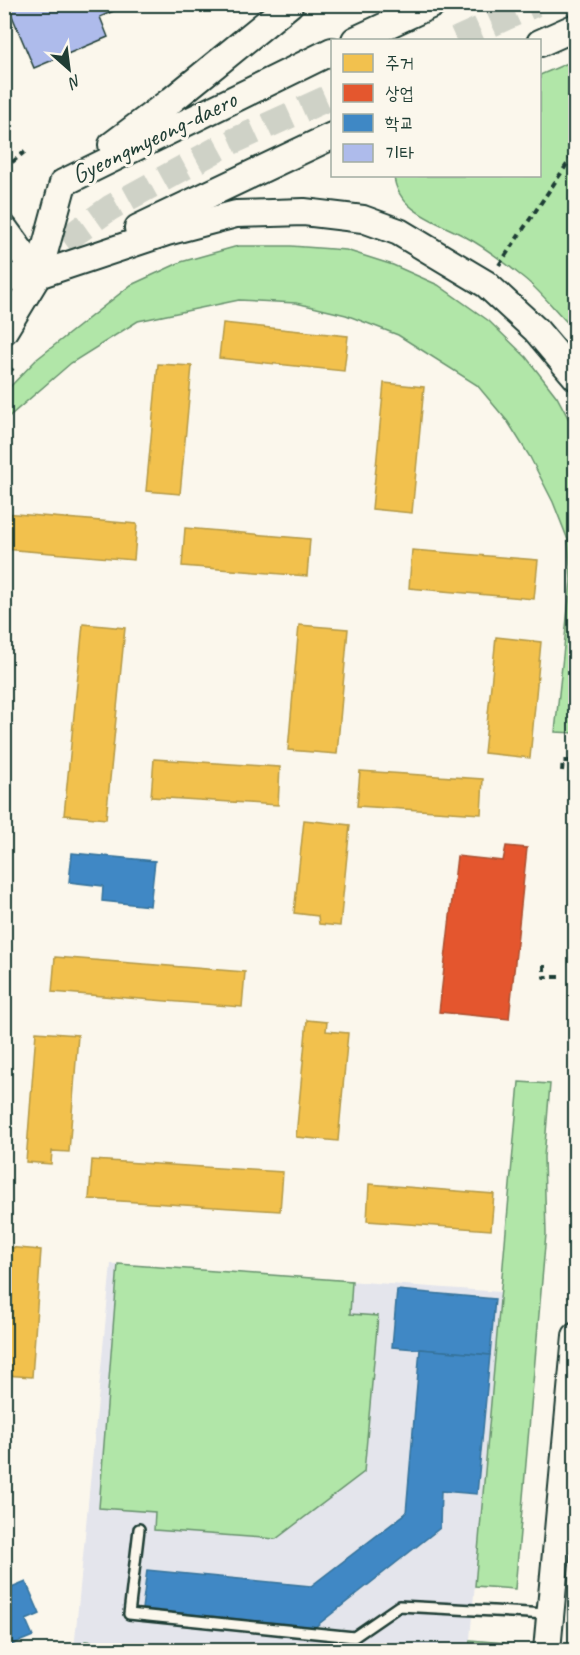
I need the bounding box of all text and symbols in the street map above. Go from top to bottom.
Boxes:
north arrow [39,39,99,99]
legend [331,39,541,177]
text: 주거 [385,52,414,74]
text: N [64,70,85,94]
street label: Gyeongmyeong-daero [66,82,243,191]
text: 상업 [385,82,414,104]
text: 학교 [385,112,414,134]
text: 기타 [385,142,414,164]

